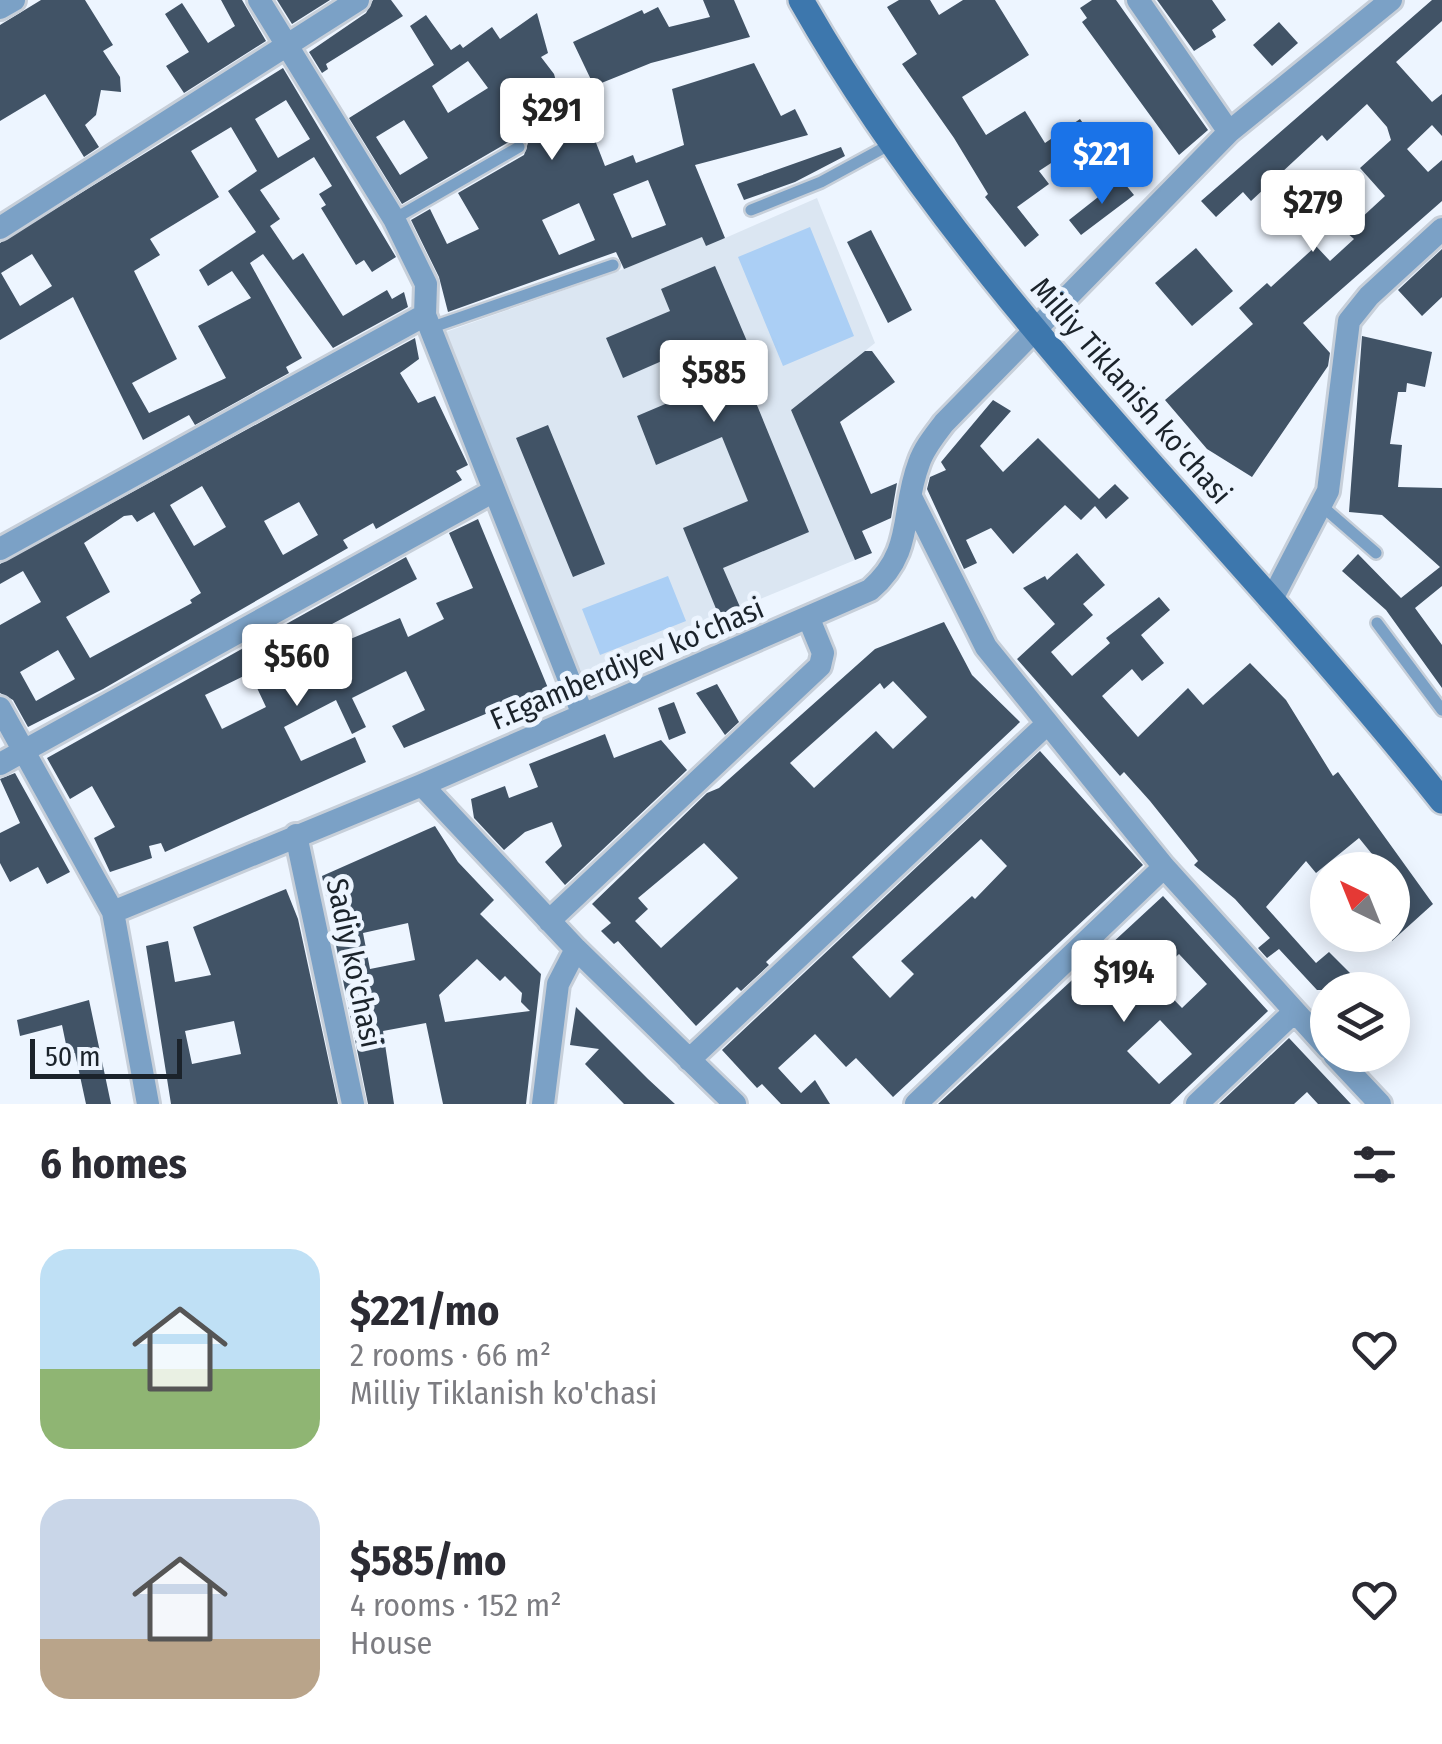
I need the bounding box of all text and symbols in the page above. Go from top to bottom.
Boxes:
pin: $291 [493,78,611,163]
text: $291 [522,91,582,129]
pin: $221 [1043,122,1161,207]
text: $221 [1073,135,1131,173]
pin: $279 [1254,170,1372,255]
text: $279 [1283,183,1343,221]
street label: Milliy Tiklanish ko'chasi [1023,270,1239,512]
pin: $585 [655,340,773,425]
text: $585 [682,353,746,391]
street label: F.Egamberdiyev kо‘chasi [485,590,769,738]
pin: $560 [238,624,356,709]
text: $560 [264,637,330,675]
north arrow [1310,852,1410,952]
map controls [1310,852,1410,1072]
street label: Sadiy ko'chasi [318,875,390,1051]
pin: $194 [1065,940,1183,1025]
text: $194 [1093,953,1155,991]
button: layers [1310,972,1410,1072]
scale bar [30,1034,182,1078]
text: 50 m [45,1040,101,1073]
icon: filters [1347,1137,1402,1192]
text: 6 homes [40,1139,187,1189]
text: $221/mo [350,1286,499,1336]
icon: home [120,1289,240,1409]
icon: heart [1347,1322,1402,1377]
text: 2 rooms · 66 m² [350,1336,551,1374]
text: Milliy Tiklanish ko'chasi [350,1374,657,1412]
text: $585/mo [350,1536,506,1586]
icon: home [120,1539,240,1659]
icon: heart [1347,1572,1402,1627]
text: 4 rooms · 152 m² [350,1586,562,1624]
text: House [350,1624,432,1662]

